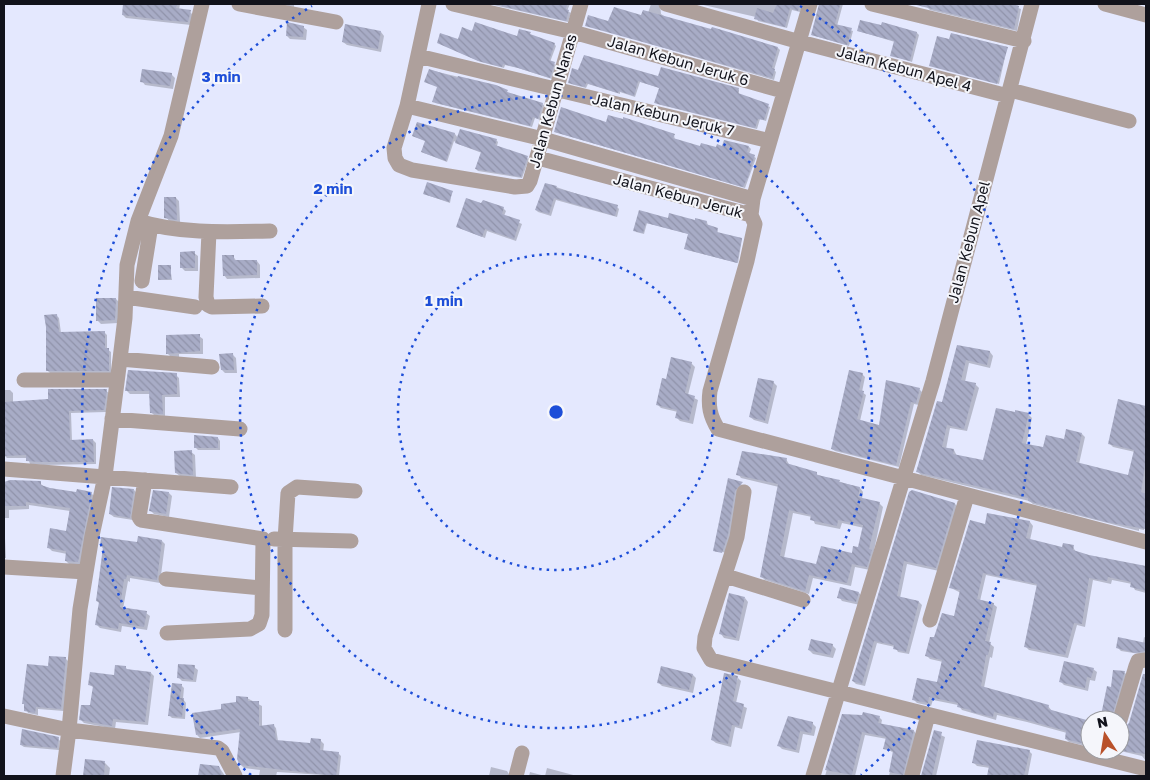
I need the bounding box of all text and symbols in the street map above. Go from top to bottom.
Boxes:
street label: Jalan Kebun Jeruk 6 [605,31,751,89]
street label: Jalan Kebun Nanas [524,32,580,170]
street label: Jalan Kebun Apel 4 [835,41,974,95]
text: 3 min [201,67,241,85]
street label: Jalan Kebun Jeruk 7 [590,89,736,139]
street label: Jalan Kebun Jeruk [611,169,746,221]
street label: Jalan Kebun Apel [943,178,993,305]
text: 2 min [313,179,353,197]
text: 1 min [425,291,463,309]
centre of rings [547,403,565,421]
north arrow [1080,710,1130,760]
text: N [1095,712,1109,731]

